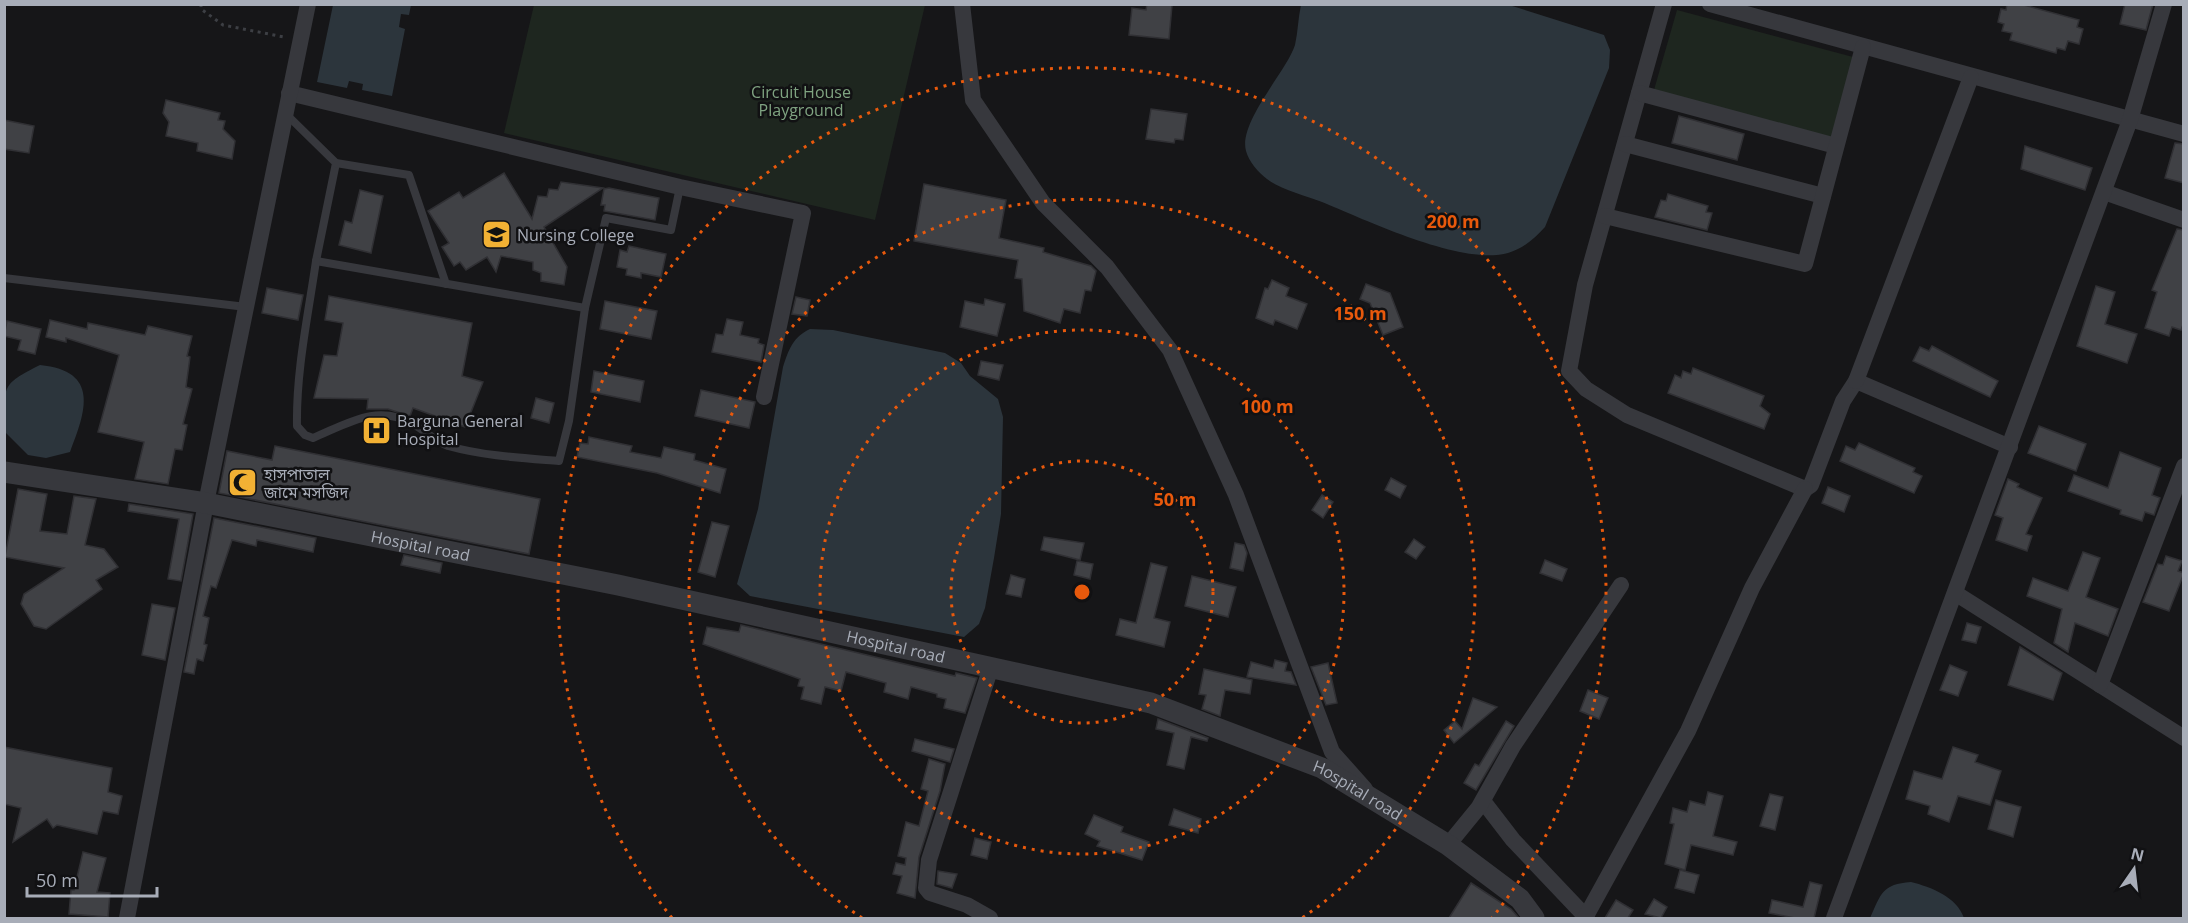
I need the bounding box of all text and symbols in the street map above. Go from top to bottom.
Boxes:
park label: Circuit House Playground [751,81,851,121]
text: 200 m [1426,209,1480,233]
school or university icon: Nursing College [480,219,512,251]
place label: Nursing College [517,224,634,246]
text: 150 m [1333,301,1387,325]
text: 100 m [1240,394,1294,418]
place label: Barguna General Hospital [397,410,523,450]
hospital icon: Barguna General Hospital [360,414,392,446]
place label: হাসপাতাল জামে মসজিদ [263,463,350,503]
mosque icon: হাসপাতাল জামে মসজিদ [227,467,259,499]
text: 50 m [1154,487,1196,511]
street label: Hospital road [369,525,472,566]
centre of rings [1072,582,1092,602]
street label: Hospital road [844,625,947,668]
street label: Hospital road [1310,755,1406,825]
north arrow [2104,839,2164,899]
text: N [2129,842,2147,867]
scale bar [27,860,158,898]
text: 50 m [36,868,78,892]

